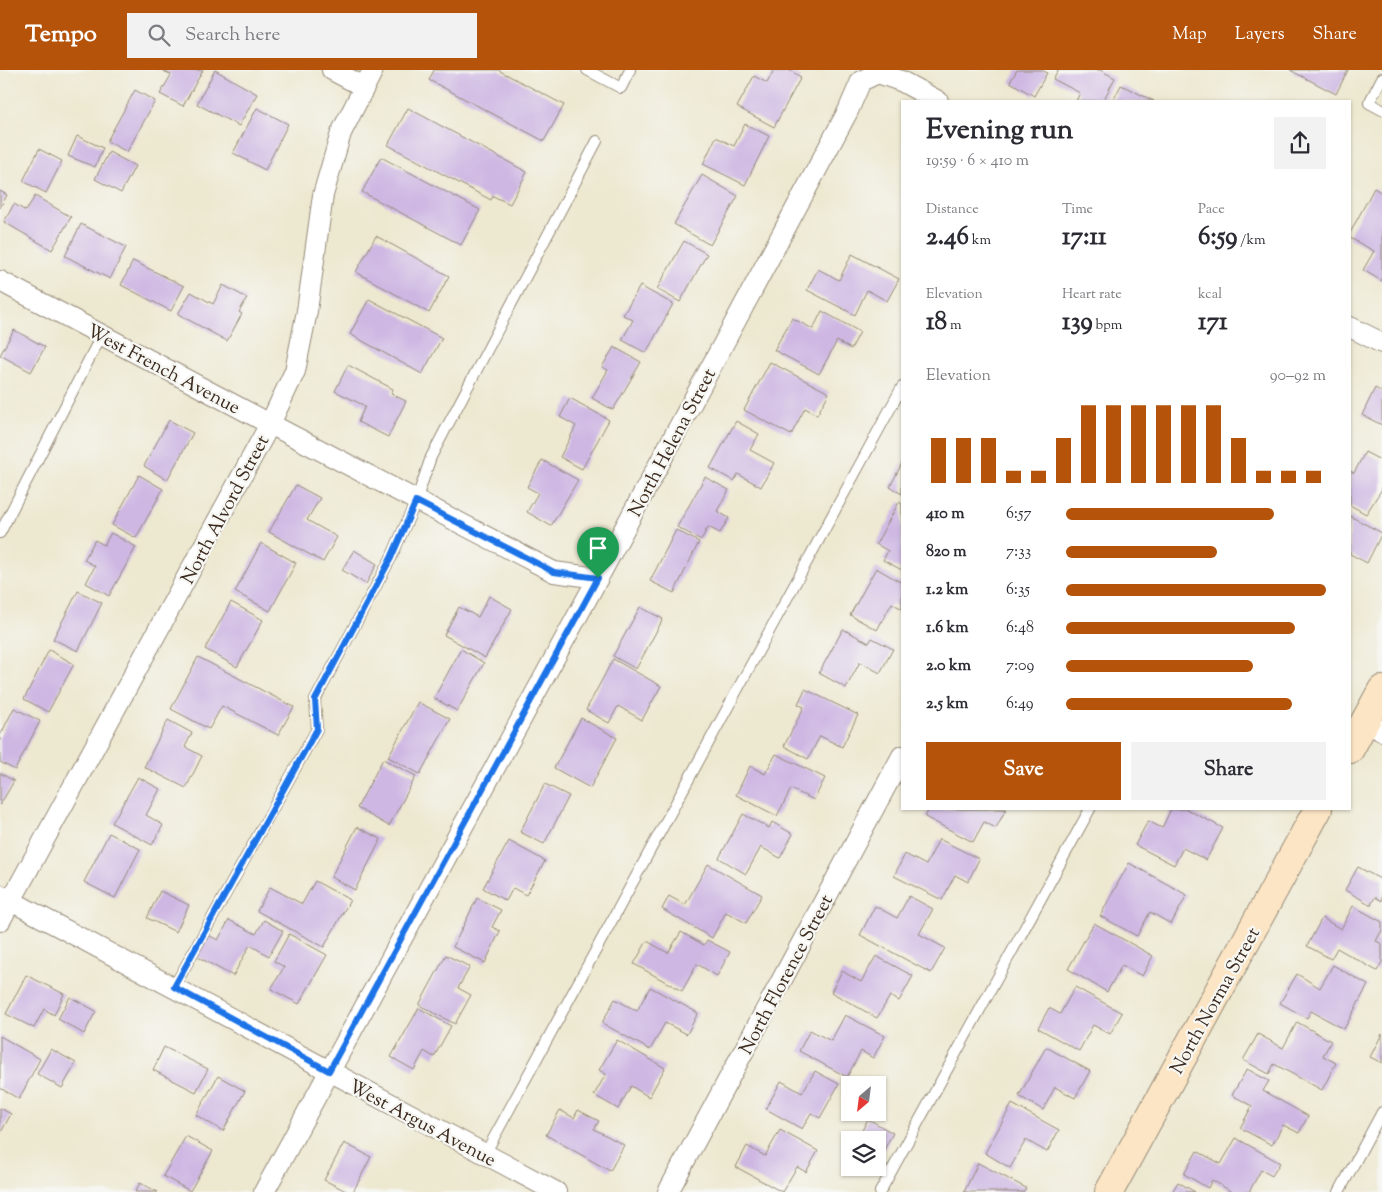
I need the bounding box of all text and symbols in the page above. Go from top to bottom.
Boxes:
search box [127,13,477,58]
text: Tempo [25,18,97,52]
icon: search [145,21,173,49]
text: Search here [185,22,280,49]
text: Map [1172,22,1207,48]
text: Layers [1235,22,1285,48]
text: Share [1313,22,1357,48]
text: Evening run [926,111,1073,151]
button: share [1274,117,1326,169]
text: 19:59 · 6 × 410 m [926,150,1029,173]
text: Distance [926,200,979,220]
text: Time [1062,200,1093,220]
text: Pace [1198,200,1225,220]
text: 2.46 [926,220,969,256]
text: 17:11 [1062,220,1107,256]
text: 6:59 [1198,220,1237,256]
text: km [969,231,991,251]
text: /km [1237,231,1266,251]
text: Elevation [926,285,983,305]
text: Heart rate [1062,285,1122,305]
text: kcal [1198,285,1222,305]
text: 18 [926,305,947,341]
text: 139 [1062,305,1093,341]
text: 171 [1198,305,1228,341]
text: m [947,316,962,336]
text: bpm [1093,316,1122,336]
street label: West French Avenue [81,318,245,422]
street label: North Helena Street [623,364,724,522]
text: Elevation [926,365,991,388]
text: 90–92 m [1270,365,1326,388]
street label: North Alvord Street [175,430,277,590]
text: 410 m [926,503,964,526]
text: 6:57 [1006,503,1031,526]
pin [577,527,619,578]
icon: arrive [584,534,612,562]
text: 820 m [926,541,966,564]
text: 7:33 [1006,541,1031,564]
text: 1.2 km [926,579,968,602]
text: 6:35 [1006,579,1030,602]
text: 1.6 km [926,617,968,640]
text: 6:48 [1006,617,1034,640]
text: 2.0 km [926,655,971,678]
text: 7:09 [1006,655,1034,678]
text: 2.5 km [926,693,968,716]
text: 6:49 [1006,693,1034,716]
button: Save [926,742,1121,800]
button: Share [1131,742,1326,800]
street label: North Florence Street [734,890,841,1060]
street label: North Norma Street [1165,922,1268,1080]
street label: West Argus Avenue [343,1074,500,1175]
north arrow [841,1076,886,1121]
map controls [841,1076,886,1176]
button: layers [841,1131,886,1176]

